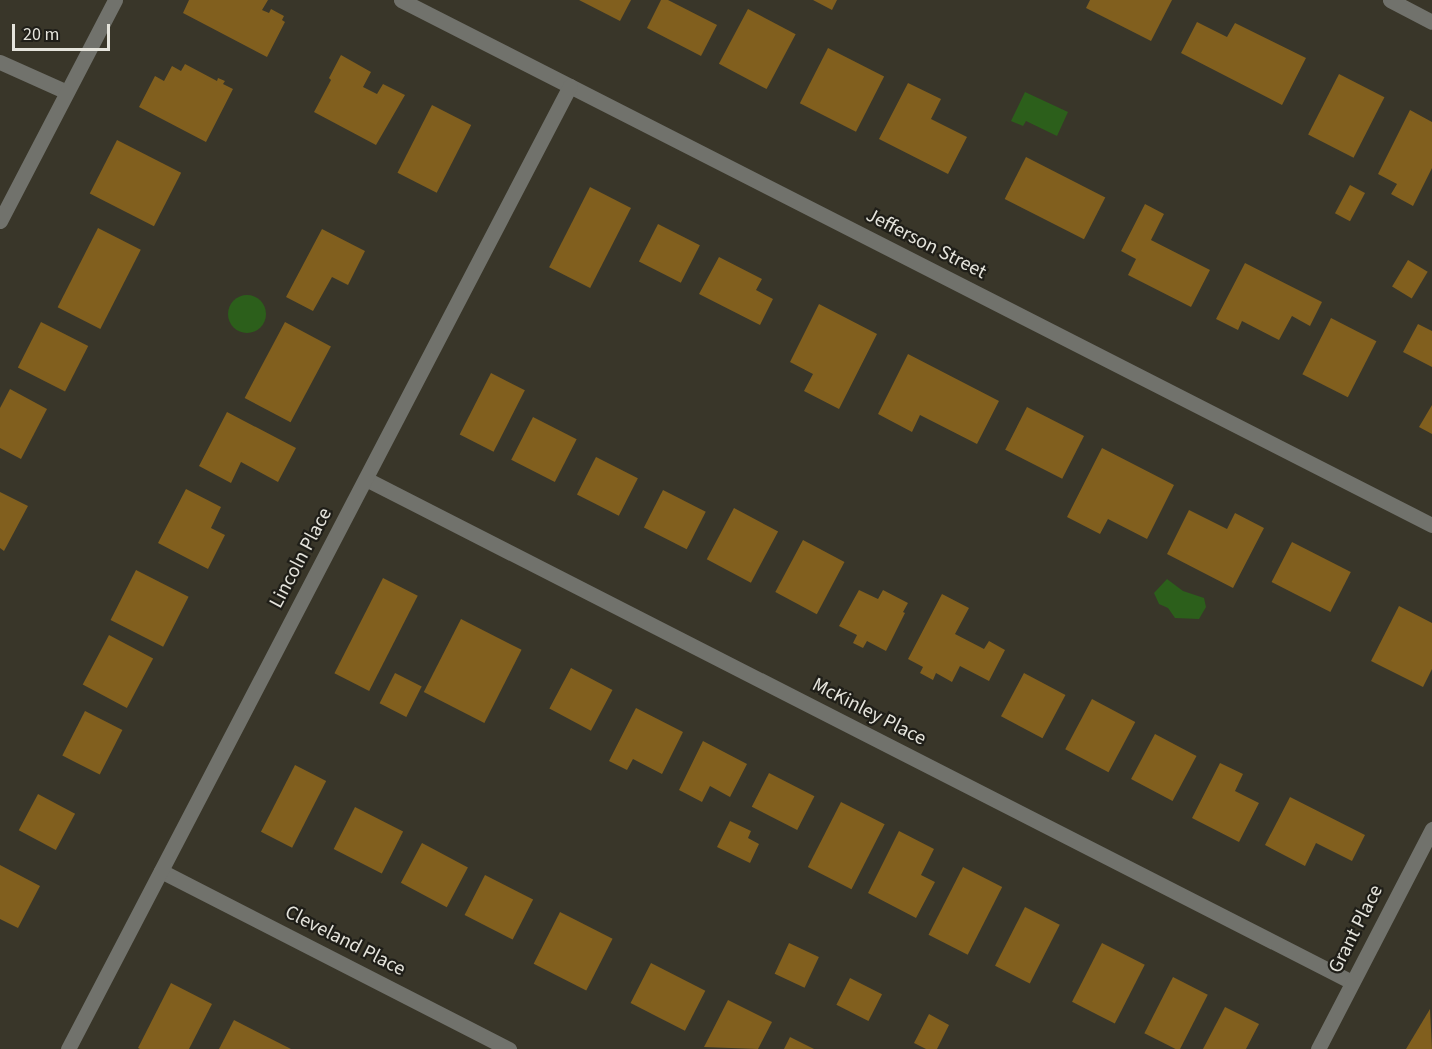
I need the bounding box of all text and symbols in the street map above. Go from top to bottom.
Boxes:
scale bar [15,12,112,50]
text: 20 m [23,22,59,47]
street label: Jefferson Street [862,203,990,285]
street label: Lincoln Place [265,504,337,612]
street label: McKinley Place [808,673,930,751]
street label: Grant Place [1324,881,1388,977]
street label: Cleveland Place [281,900,409,982]

